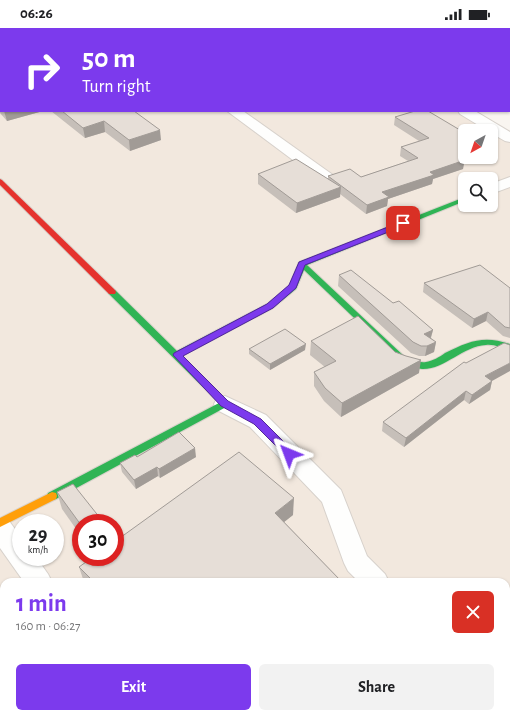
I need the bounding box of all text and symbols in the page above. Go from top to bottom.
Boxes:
text: 06:26 [20,6,53,21]
icon: right [16,44,68,96]
text: 50 m [82,45,136,73]
text: Turn right [82,78,151,96]
north arrow [458,124,498,164]
map controls [458,124,498,212]
button: search [458,172,498,212]
pin [386,206,420,240]
icon: arrive [392,212,414,234]
position arrow [268,433,310,475]
speed limit sign: 30 [72,514,124,566]
text: 29 [28,525,48,545]
text: km/h [28,545,48,555]
button: close [452,591,494,633]
text: 1 min [16,592,67,616]
text: 160 m · 06:27 [16,620,81,633]
button: Exit [16,664,251,710]
button: Share [259,664,494,710]

